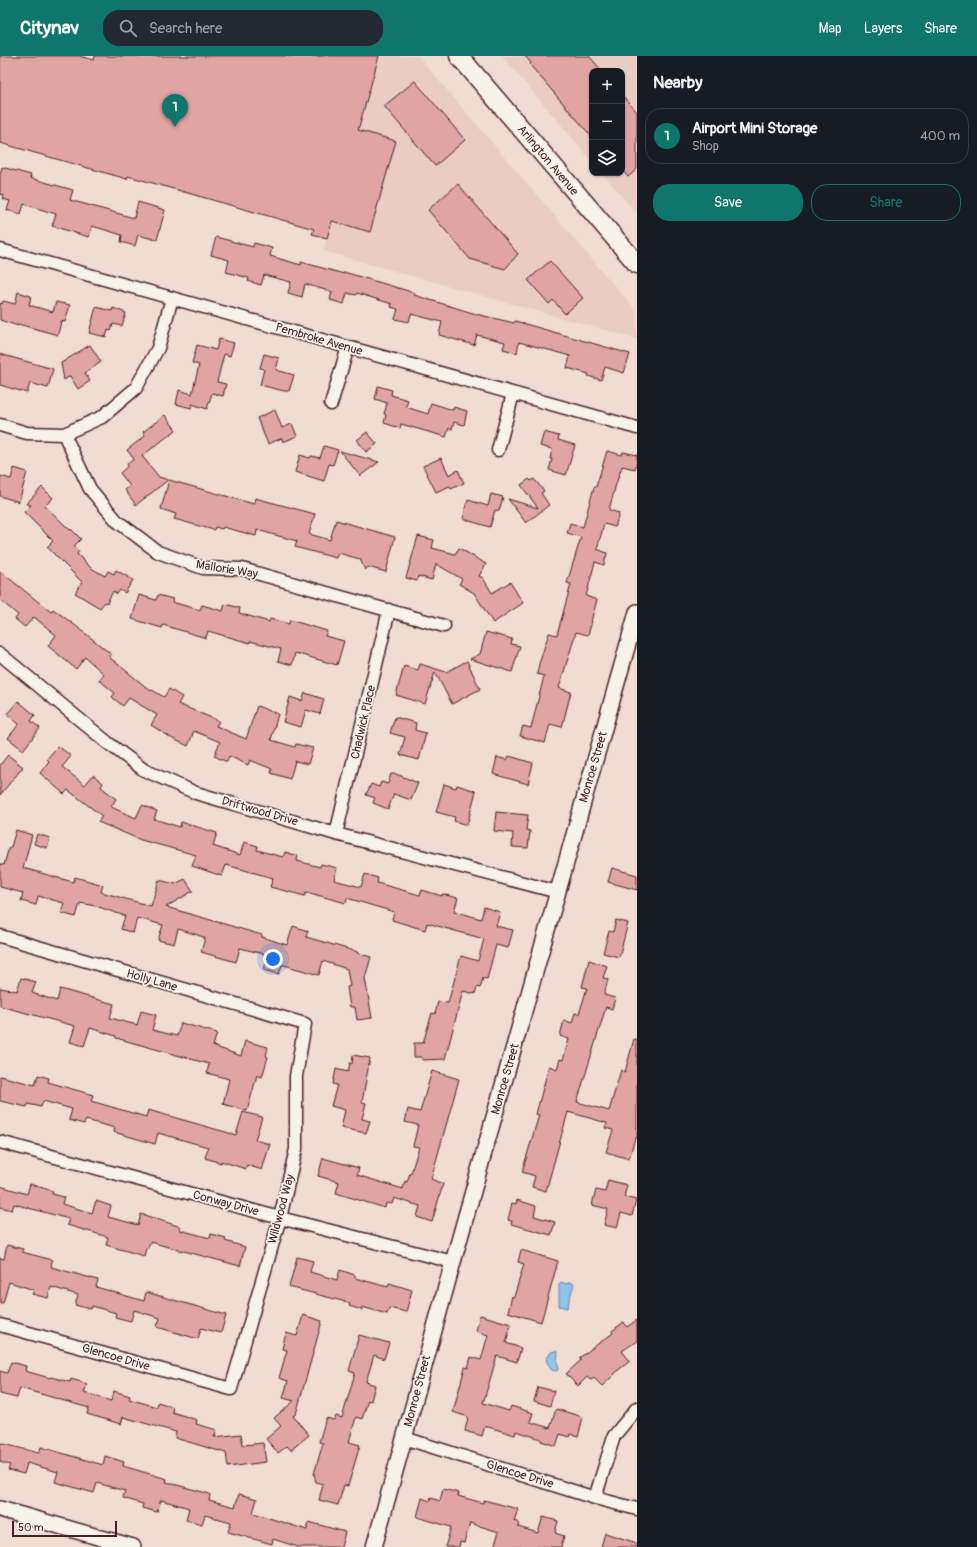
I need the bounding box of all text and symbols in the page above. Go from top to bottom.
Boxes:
search box [103,10,383,46]
text: Citynav [20,16,79,40]
icon: search [117,17,139,39]
text: Search here [149,19,222,38]
text: Map [819,20,842,37]
text: Layers [864,20,902,37]
text: Share [924,20,957,37]
map controls [589,68,625,176]
button: + [589,68,625,104]
text: Nearby [653,72,702,93]
pin: 1 [162,94,188,127]
button: − [589,104,625,140]
text: Airport Mini Storage [692,119,817,138]
street label: Arlington Avenue [514,122,581,199]
text: 1 [664,128,670,144]
text: 400 m [920,128,960,144]
text: Shop [692,138,719,154]
button: layers [589,140,625,176]
button: Save [653,184,803,221]
button: Share [811,184,961,221]
street label: Pembroke Avenue [274,320,364,359]
street label: Mallorie Way [195,557,259,582]
street label: Chadwick Place [348,684,379,761]
street label: Monroe Street [576,730,611,804]
street label: Driftwood Drive [220,793,300,830]
your location [263,949,283,969]
street label: Holly Lane [125,966,179,995]
street label: Monroe Street [488,1042,523,1116]
street label: Wildwood Way [265,1173,298,1246]
street label: Conway Drive [191,1187,261,1219]
street label: Glencoe Drive [80,1341,152,1374]
street label: Monroe Street [401,1354,434,1428]
street label: Glencoe Drive [484,1457,556,1492]
scale bar [12,1519,117,1538]
text: 50 m [18,1521,44,1534]

